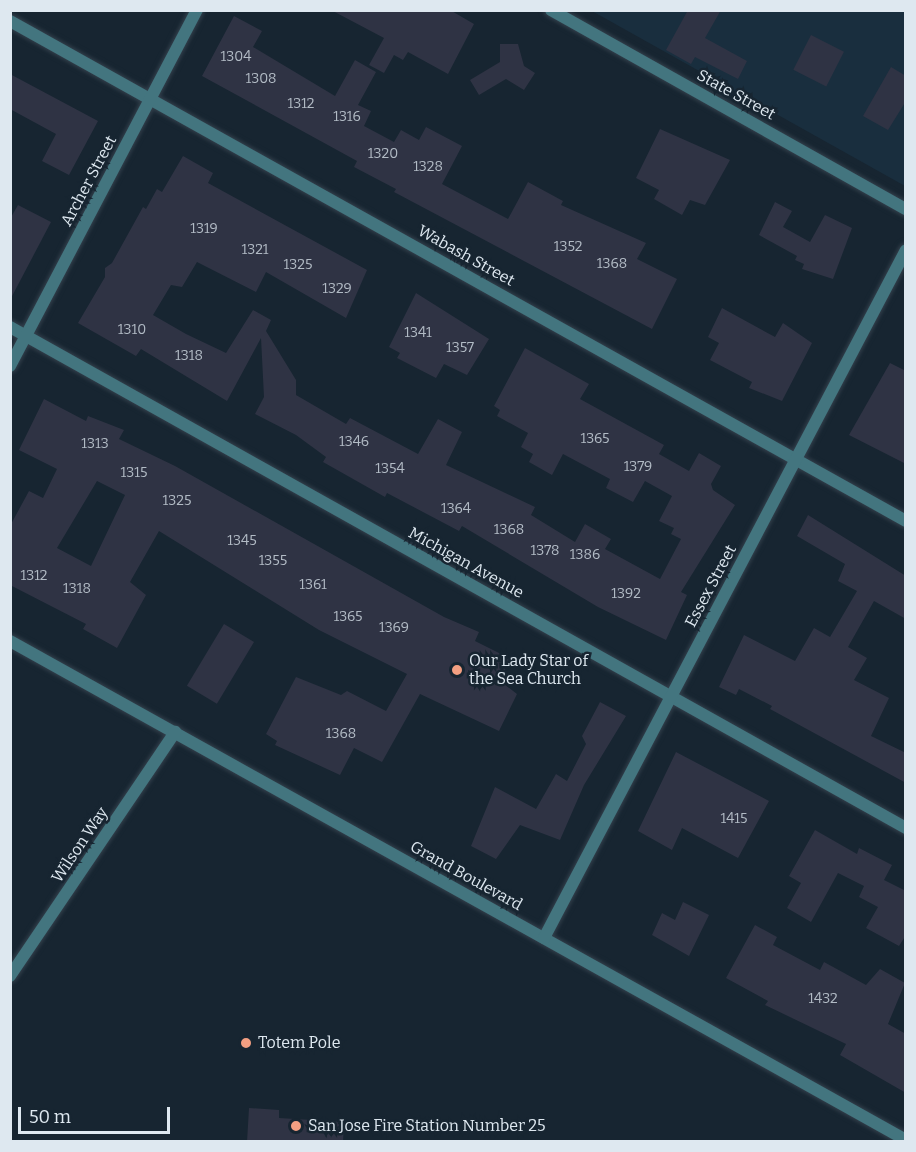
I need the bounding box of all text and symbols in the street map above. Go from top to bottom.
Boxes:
house number: 1304 [221,49,251,65]
street label: State Street [694,66,778,124]
house number: 1308 [245,71,277,87]
house number: 1312 [288,96,314,112]
house number: 1316 [333,109,361,125]
street label: Archer Street [57,132,121,230]
house number: 1320 [368,146,398,162]
house number: 1328 [413,159,443,175]
house number: 1319 [190,221,218,237]
street label: Wabash Street [414,221,518,291]
house number: 1352 [554,239,582,255]
house number: 1321 [242,242,268,258]
house number: 1368 [597,256,627,272]
house number: 1325 [284,257,312,273]
house number: 1329 [322,281,352,297]
house number: 1310 [118,322,146,338]
house number: 1341 [404,325,432,341]
house number: 1357 [446,340,474,356]
house number: 1318 [175,348,203,364]
house number: 1365 [580,431,610,447]
house number: 1346 [339,434,369,450]
house number: 1313 [81,436,109,452]
house number: 1379 [624,459,652,475]
house number: 1354 [375,461,405,477]
house number: 1315 [121,465,147,481]
house number: 1325 [163,493,191,509]
house number: 1364 [441,501,471,517]
house number: 1368 [494,522,524,538]
street label: Michigan Avenue [405,523,527,603]
house number: 1345 [227,533,257,549]
street label: Essex Street [681,542,741,630]
house number: 1378 [531,543,559,559]
house number: 1386 [570,547,600,563]
house number: 1355 [259,553,287,569]
house number: 1312 [21,568,47,584]
house number: 1361 [299,577,327,593]
house number: 1318 [63,581,91,597]
house number: 1392 [611,586,641,602]
house number: 1365 [333,609,363,625]
house number: 1369 [379,620,409,636]
place label: Our Lady Star of the Sea Church [469,651,588,689]
marker: Our Lady Star of the Sea Church [450,663,464,677]
house number: 1368 [326,726,356,742]
street label: Wilson Way [48,804,112,886]
house number: 1415 [720,811,748,827]
street label: Grand Boulevard [407,837,525,915]
house number: 1432 [808,991,838,1007]
place label: Totem Pole [258,1033,340,1053]
marker: Totem Pole [239,1036,253,1050]
scale bar [21,1095,172,1133]
text: 50 m [29,1106,71,1128]
place label: San Jose Fire Station Number 25 [308,1116,546,1136]
marker: San Jose Fire Station Number 25 [289,1119,303,1133]

